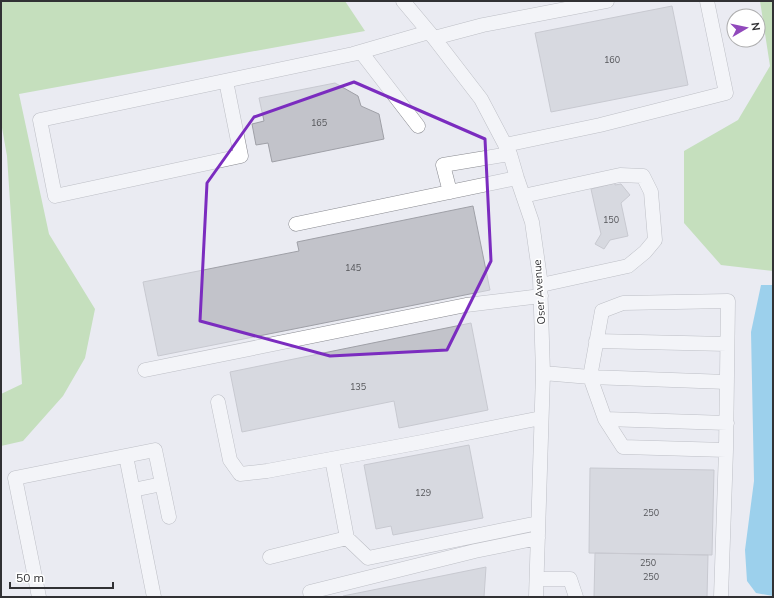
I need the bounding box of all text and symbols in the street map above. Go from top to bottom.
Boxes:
north arrow [726,8,766,48]
text: N [748,21,763,32]
house number: 160 [604,54,620,65]
house number: 165 [311,117,328,128]
house number: 150 [603,214,619,225]
street label: Oser Avenue [530,259,548,325]
house number: 145 [345,262,362,273]
house number: 135 [350,381,367,392]
house number: 129 [415,487,431,498]
house number: 250 [643,507,659,518]
house number: 250 [640,557,656,568]
scale bar [10,564,113,590]
text: 50 m [16,570,44,585]
house number: 250 [643,571,659,582]

